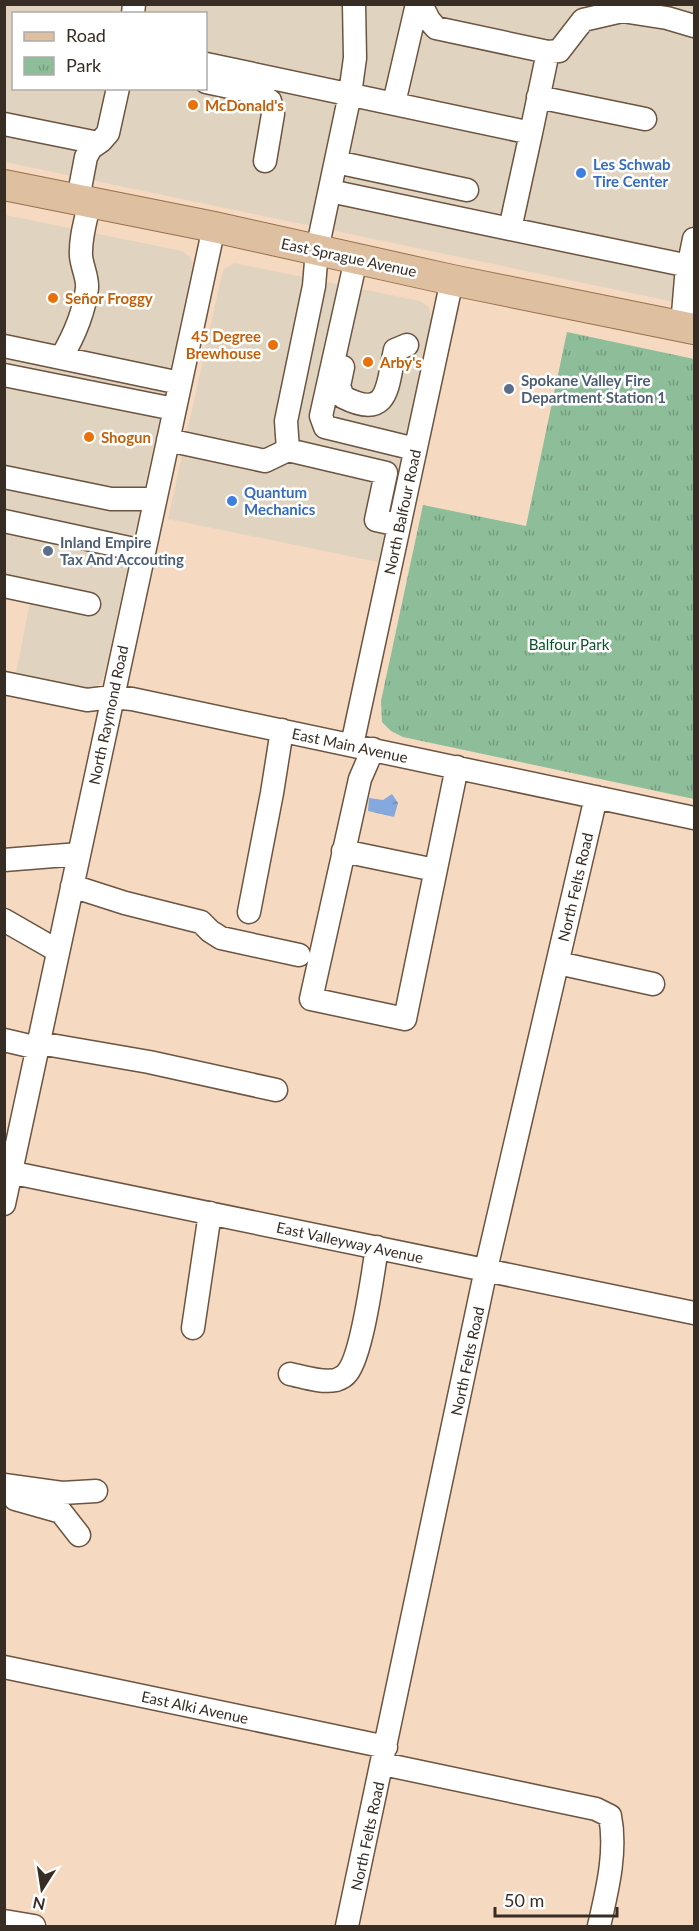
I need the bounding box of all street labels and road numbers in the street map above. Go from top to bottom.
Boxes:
street label: East Sprague Avenue [280,234,418,280]
street label: North Balfour Road [380,448,424,576]
street label: North Raymond Road [84,644,132,786]
street label: East Main Avenue [290,724,410,766]
street label: North Felts Road [554,831,596,943]
street label: East Valleyway Avenue [275,1218,425,1266]
street label: North Felts Road [447,1305,487,1417]
street label: East Alki Avenue [140,1687,250,1727]
street label: North Felts Road [347,1780,387,1892]

